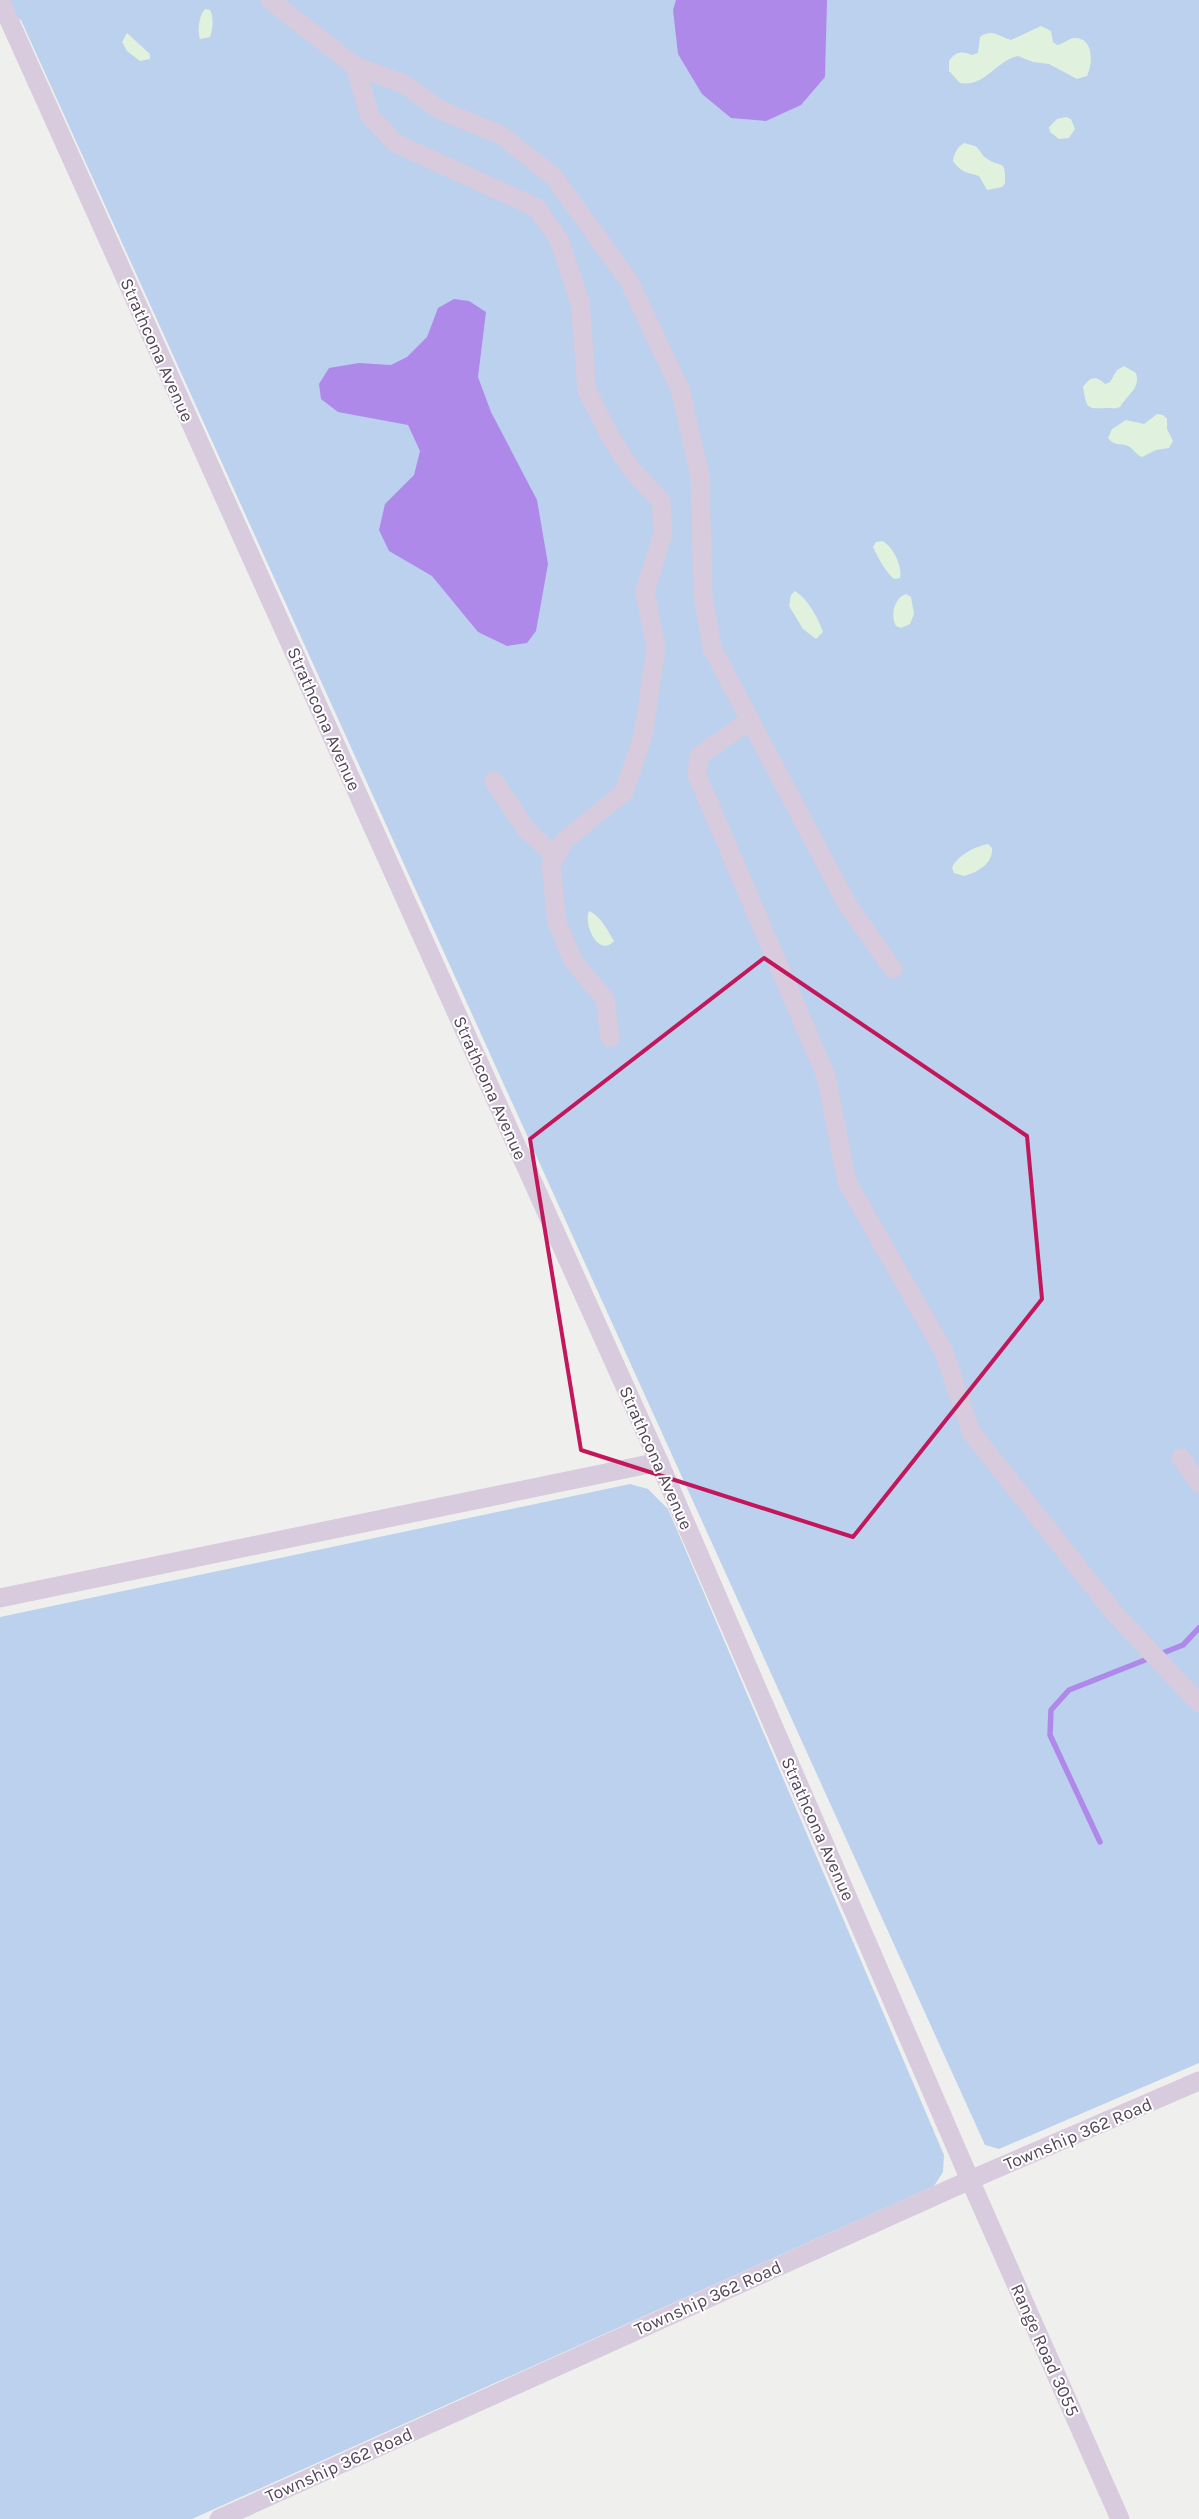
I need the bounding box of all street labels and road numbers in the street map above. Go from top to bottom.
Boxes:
street label: Strathcona Avenue [115,275,199,425]
street label: Strathcona Avenue [282,644,366,794]
street label: Strathcona Avenue [448,1013,532,1163]
street label: Strathcona Avenue [614,1383,698,1533]
street label: Strathcona Avenue [776,1754,860,1904]
street label: Township 362 Road [1001,2093,1155,2175]
street label: Township 362 Road [631,2256,785,2340]
street label: Range Road 3055 [1006,2280,1084,2420]
street label: Township 362 Road [262,2423,416,2507]

